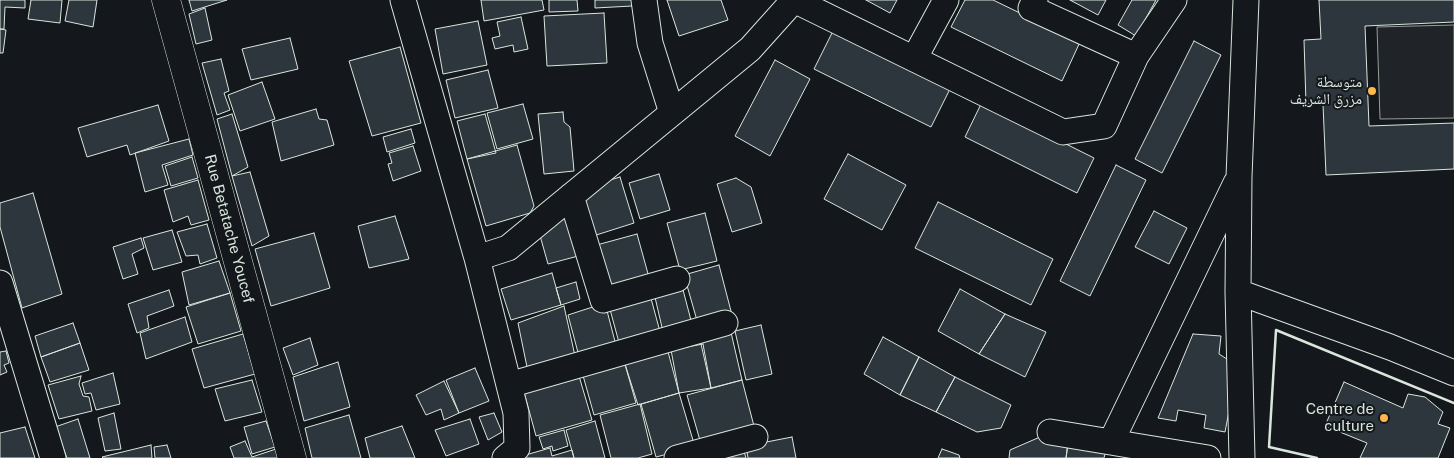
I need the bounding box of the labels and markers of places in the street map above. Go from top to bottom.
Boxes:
place label: متوسطة مزرق الشريف [1290,73,1362,108]
marker: متوسطة مزرق الشريف [1366,85,1378,97]
place label: Centre de culture [1306,400,1374,435]
marker: Centre de culture [1378,412,1390,424]

